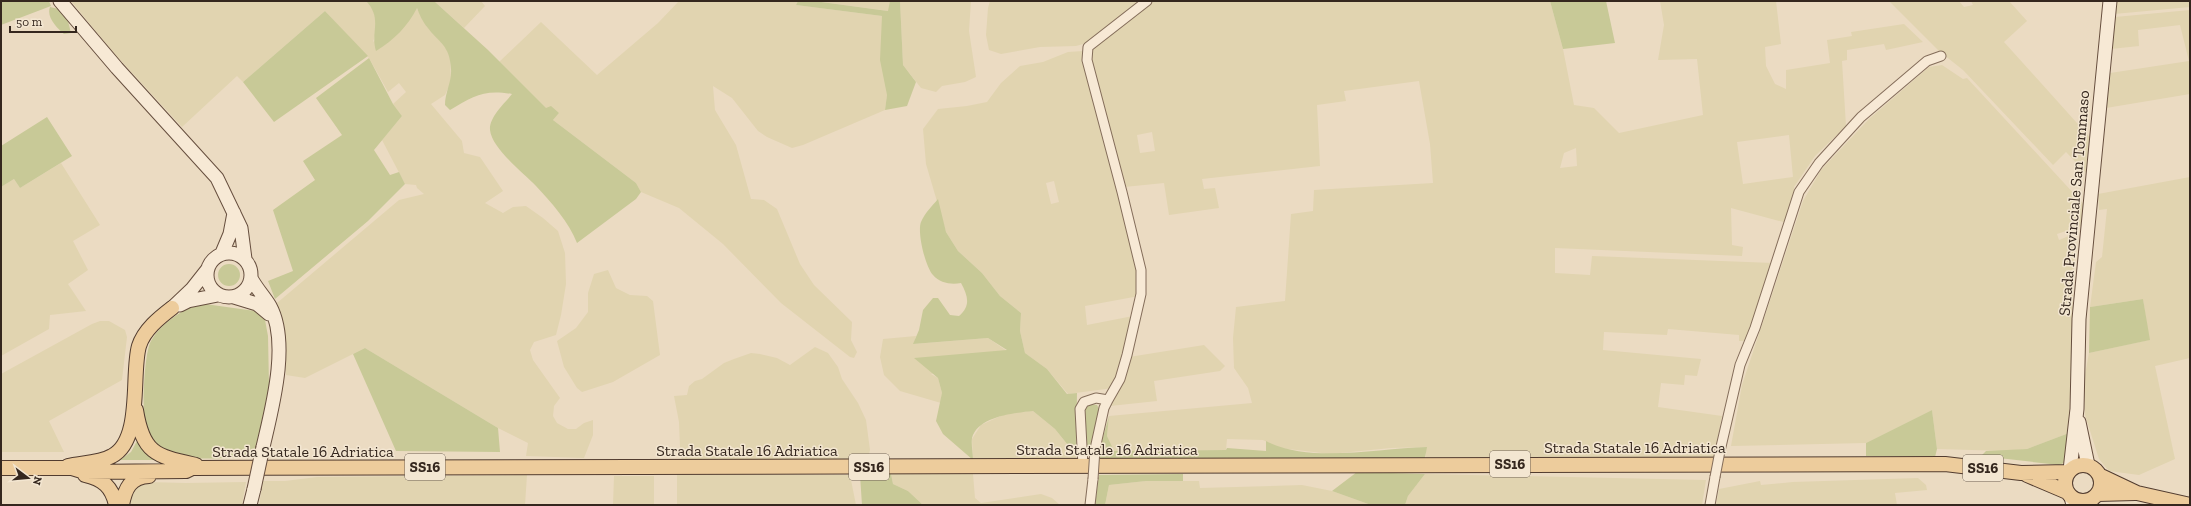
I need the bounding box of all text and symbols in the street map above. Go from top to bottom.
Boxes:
scale bar [10,8,76,34]
text: 50 m [16,15,43,29]
street label: Strada Provinciale San Tommaso [2055,90,2093,316]
street label: Strada Statale 16 Adriatica [1544,438,1726,457]
street label: Strada Statale 16 Adriatica [1016,440,1198,459]
street label: Strada Statale 16 Adriatica [656,441,838,460]
street label: Strada Statale 16 Adriatica [212,442,394,461]
road number: SS16 [1490,451,1530,477]
road number: SS16 [405,454,445,480]
road number: SS16 [849,454,889,480]
road number: SS16 [1963,455,2003,481]
north arrow [8,458,48,498]
text: N [30,475,45,487]

